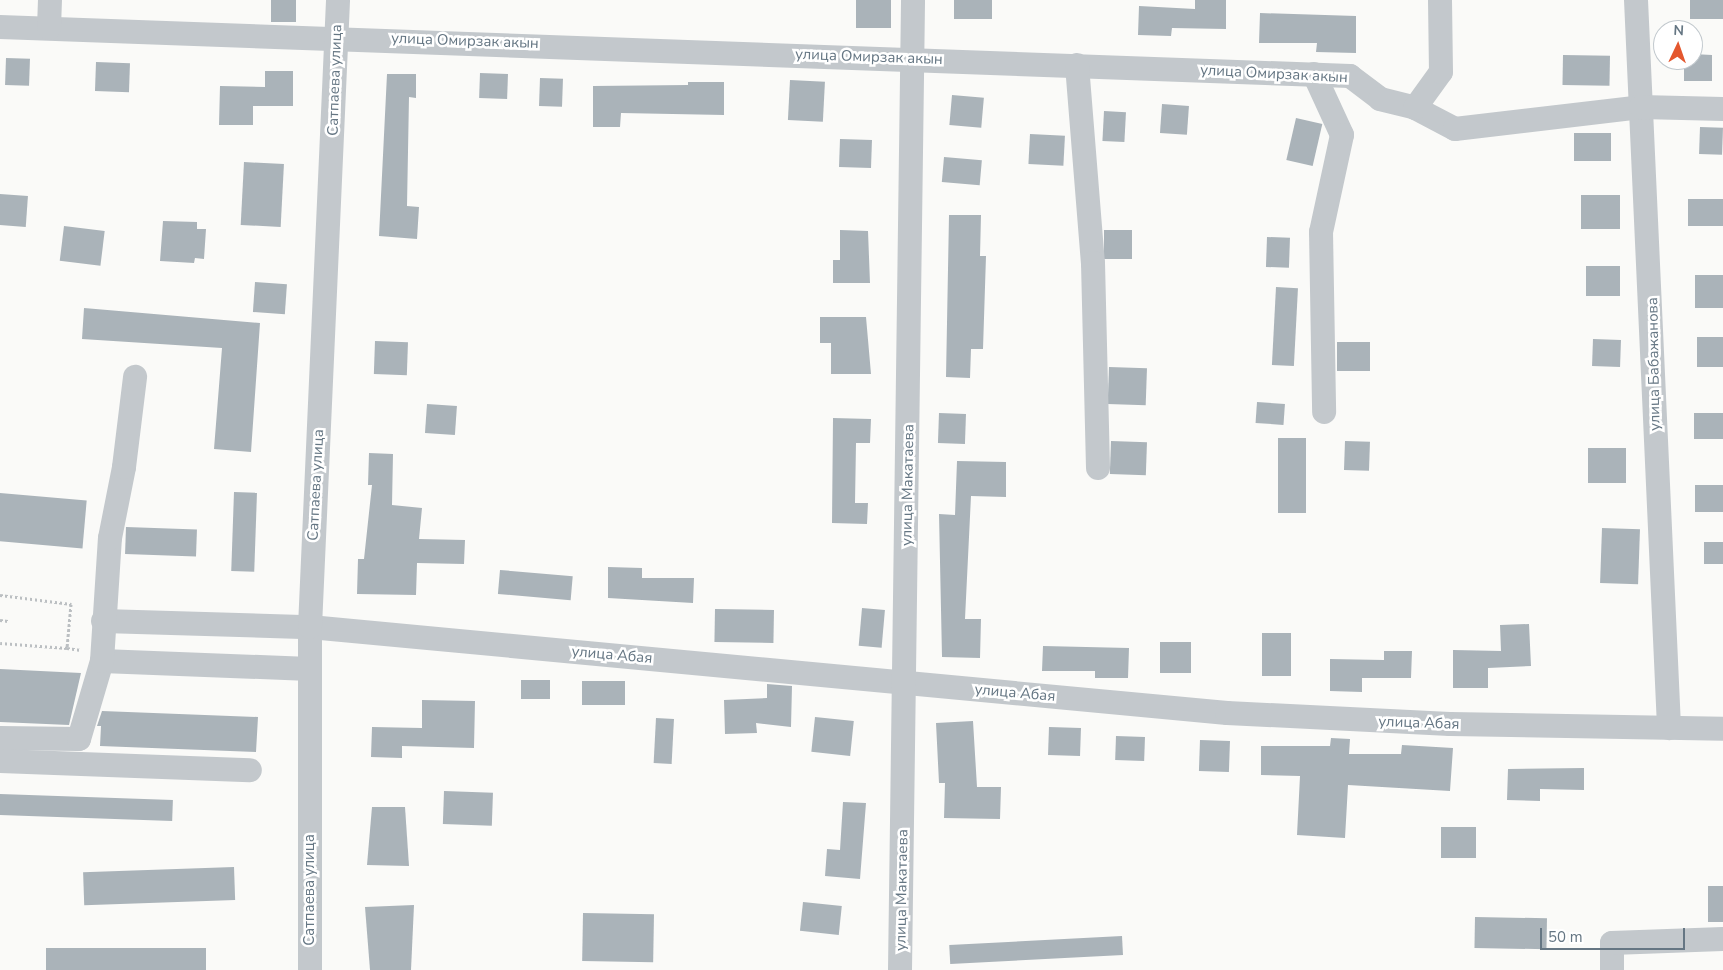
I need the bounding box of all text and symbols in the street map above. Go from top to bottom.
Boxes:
north arrow [1653,20,1703,70]
text: N [1673,21,1684,40]
street label: Сатпаева улица [324,24,346,136]
street label: улица Омирзак акын [391,29,539,53]
street label: улица Омирзак акын [795,45,943,69]
street label: улица Омирзак акын [1200,61,1348,87]
street label: улица Бабажанова [1644,297,1664,431]
street label: улица Макатаева [898,424,918,546]
street label: Сатпаева улица [304,429,328,541]
street label: улица Абая [571,643,653,667]
street label: улица Абая [974,681,1056,705]
street label: улица Абая [1378,713,1460,733]
street label: улица Макатаева [892,829,912,951]
street label: Сатпаева улица [301,834,319,946]
scale bar [1543,918,1688,950]
text: 50 m [1548,927,1583,947]

